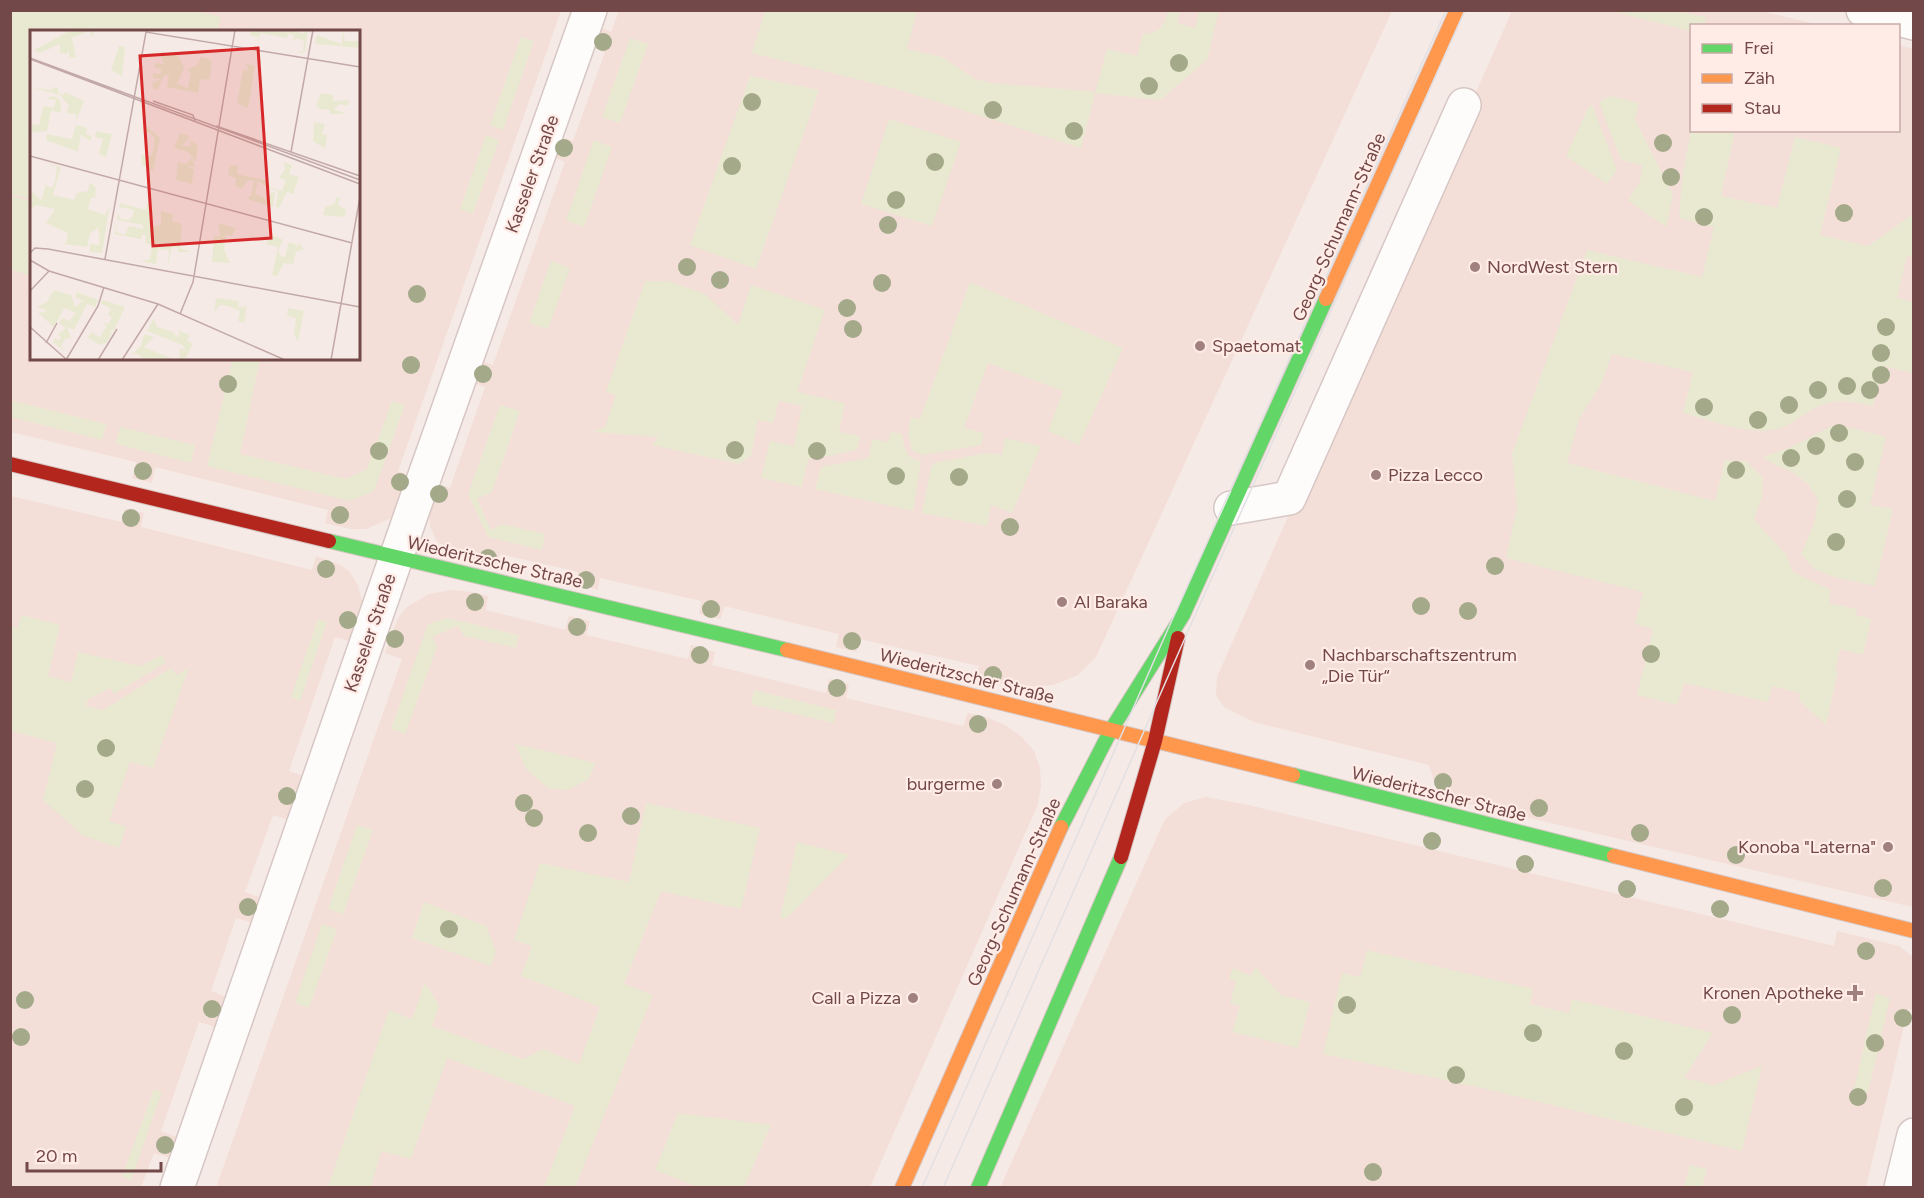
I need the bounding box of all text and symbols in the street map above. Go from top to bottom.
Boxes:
legend [1690,24,1900,132]
inset map [30,30,360,360]
text: Frei [1744,37,1774,59]
text: Zäh [1744,67,1775,89]
text: Stau [1744,97,1781,119]
street label: Kasseler Straße [500,112,564,236]
street label: Georg-Schumann-Straße [1287,129,1391,325]
place label: NordWest Stern [1487,256,1618,278]
marker: NordWest Stern [1468,260,1482,274]
place label: Spaetomat [1212,335,1301,357]
marker: Spaetomat [1193,339,1207,353]
place label: Pizza Lecco [1388,464,1483,486]
marker: Pizza Lecco [1369,468,1383,482]
street label: Wiederitzscher Straße [405,531,585,593]
street label: Kasseler Straße [339,571,401,695]
place label: Al Baraka [1074,591,1148,613]
marker: Al Baraka [1055,595,1069,609]
street label: Wiederitzscher Straße [877,644,1057,708]
place label: Nachbarschaftszentrum „Die Tür“ [1322,644,1517,687]
marker: Nachbarschaftszentrum „Die Tür“ [1303,658,1317,672]
street label: Wiederitzscher Straße [1349,762,1529,826]
place label: burgerme [907,773,985,795]
marker: burgerme [990,777,1004,791]
street label: Georg-Schumann-Straße [962,794,1066,990]
place label: Konoba "Laterna" [1738,836,1876,858]
marker: Konoba "Laterna" [1881,840,1895,854]
place label: Kronen Apotheke [1703,982,1843,1004]
marker: Kronen Apotheke [1848,986,1862,1000]
place label: Call a Pizza [811,987,901,1009]
marker: Call a Pizza [906,991,920,1005]
scale bar [27,1135,160,1173]
text: 20 m [36,1145,77,1167]

